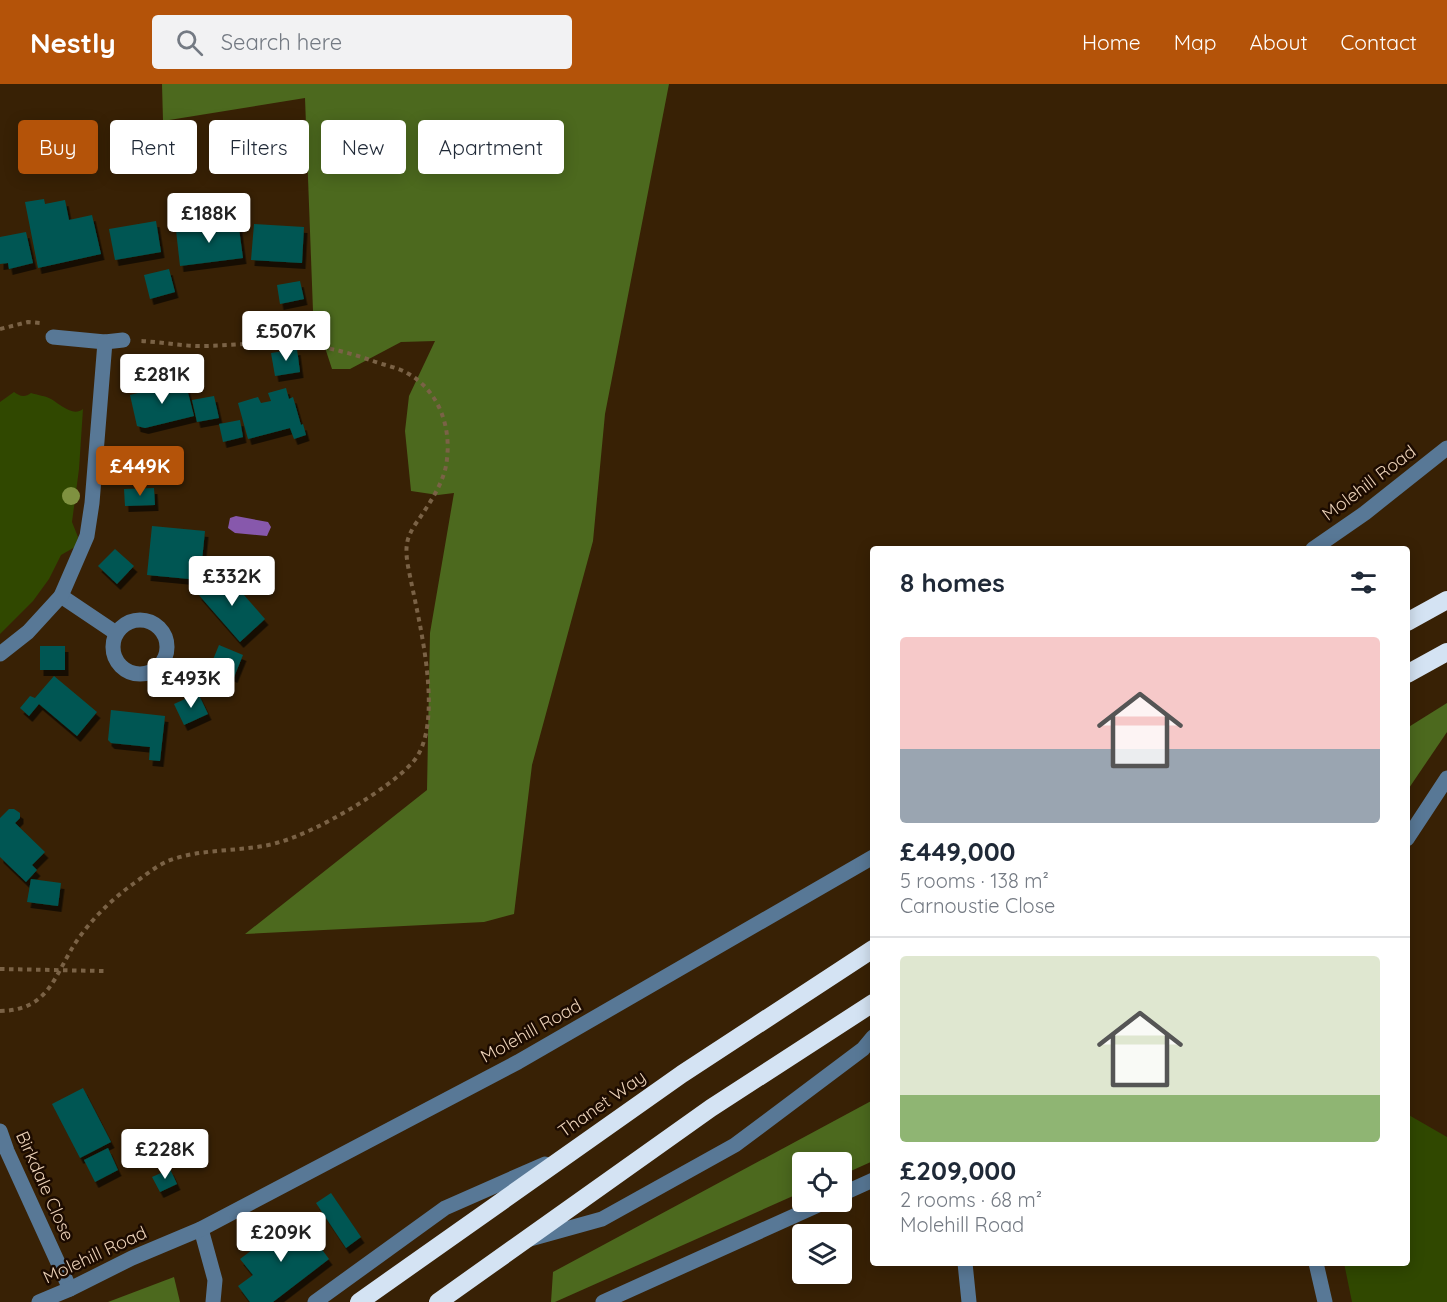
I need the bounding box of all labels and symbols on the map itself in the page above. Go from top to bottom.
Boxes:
pin: £188K [167,193,251,244]
pin: £507K [244,311,328,362]
pin: £281K [120,354,204,405]
street label: Molehill Road [1317,440,1420,525]
pin: £449K [98,446,182,497]
pin: £332K [190,556,274,607]
pin: £493K [149,658,233,709]
street label: Molehill Road [476,993,585,1068]
street label: Thanet Way [553,1065,650,1142]
street label: Birkdale Close [11,1127,80,1244]
pin: £228K [123,1129,207,1180]
pin: £209K [239,1212,323,1263]
street label: Molehill Road [39,1220,150,1289]

